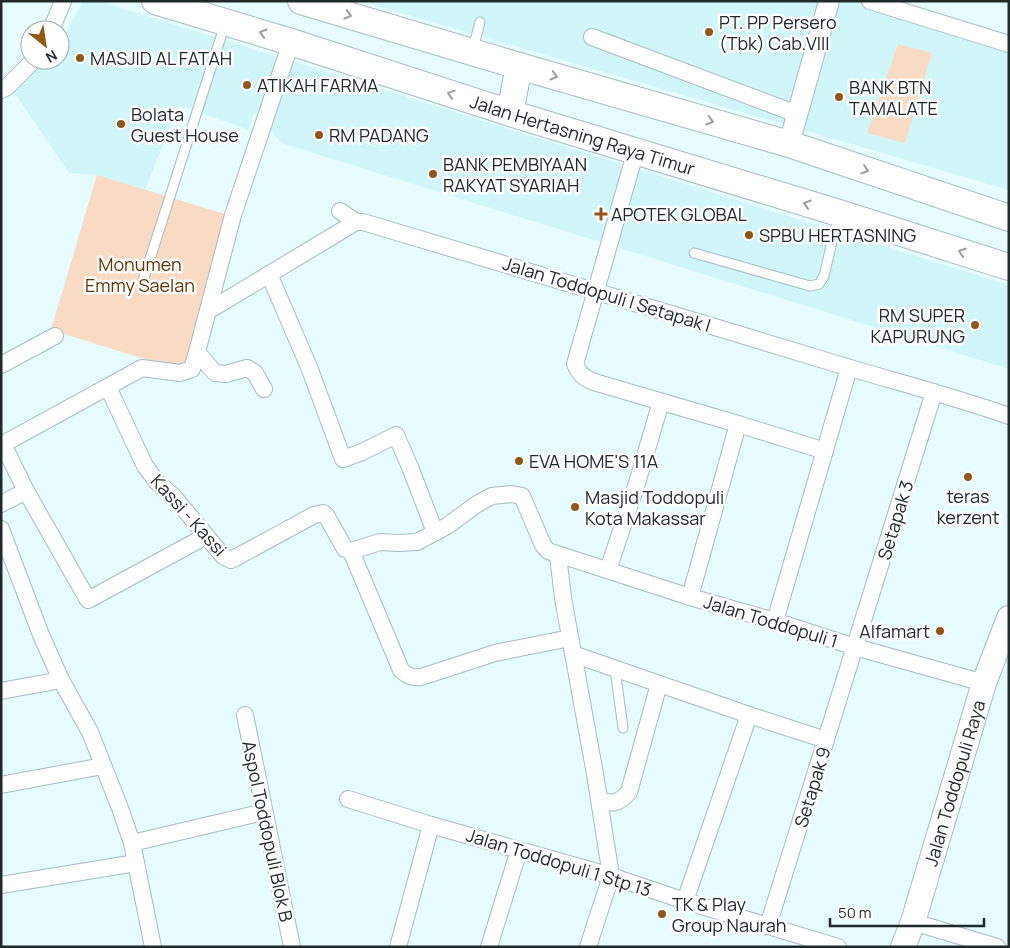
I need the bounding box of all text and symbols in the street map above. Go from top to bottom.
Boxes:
one-way arrow [343,9,352,20]
place label: PT. PP Persero (Tbk) Cab.VIII [719,10,837,55]
north arrow [20,20,70,70]
marker: PT. PP Persero (Tbk) Cab.VIII [703,26,715,38]
one-way arrow [260,29,268,39]
text: N [43,46,61,67]
place label: MASJID AL FATAH [90,46,232,70]
marker: MASJID AL FATAH [74,52,86,64]
one-way arrow [549,71,558,81]
place label: ATIKAH FARMA [257,73,379,97]
place label: BANK BTN TAMALATE [849,75,938,120]
marker: ATIKAH FARMA [241,79,253,91]
one-way arrow [448,89,456,99]
street label: Jalan Hertasning Raya Timur [467,89,698,181]
marker: BANK BTN TAMALATE [833,91,845,103]
place label: Bolata Guest House [131,102,239,147]
one-way arrow [705,116,714,126]
marker: Bolata Guest House [115,118,127,130]
place label: RM PADANG [329,123,429,147]
marker: RM PADANG [313,129,325,141]
place label: BANK PEMBIYAAN RAKYAT SYARIAH [443,152,587,197]
one-way arrow [860,164,869,174]
marker: BANK PEMBIYAAN RAKYAT SYARIAH [427,168,439,180]
one-way arrow [804,199,812,209]
place label: APOTEK GLOBAL [611,202,747,226]
marker: APOTEK GLOBAL [595,208,607,220]
place label: SPBU HERTASNING [759,223,917,247]
marker: SPBU HERTASNING [743,229,755,241]
one-way arrow [959,248,967,258]
street label: Jalan Toddopuli I Setapak I [500,251,714,337]
park label: Monumen Emmy Saelan [85,252,195,297]
place label: RM SUPER KAPURUNG [870,303,965,348]
marker: RM SUPER KAPURUNG [969,319,981,331]
place label: EVA HOME'S 11A [529,449,659,473]
marker: EVA HOME'S 11A [513,455,525,467]
street label: Kassi - Kassi [146,469,232,561]
marker: teras kerzent [962,471,974,483]
street label: Setapak 3 [872,477,918,563]
place label: teras kerzent [937,484,999,529]
place label: Masjid Toddopuli Kota Makassar [585,485,724,530]
marker: Masjid Toddopuli Kota Makassar [569,501,581,513]
street label: Jalan Toddopuli 1 [701,589,841,653]
place label: Alfamart [859,619,930,643]
marker: Alfamart [934,625,946,637]
street label: Jalan Toddopuli Raya [918,697,990,869]
street label: Aspol Toddopuli Blok B [237,738,299,924]
street label: Setapak 9 [788,744,836,830]
street label: Jalan Toddopuli 1 Stp 13 [464,822,654,902]
place label: TK & Play Group Naurah [672,892,786,937]
scale bar [830,896,984,928]
text: 50 m [838,902,872,923]
marker: TK & Play Group Naurah [656,908,668,920]

